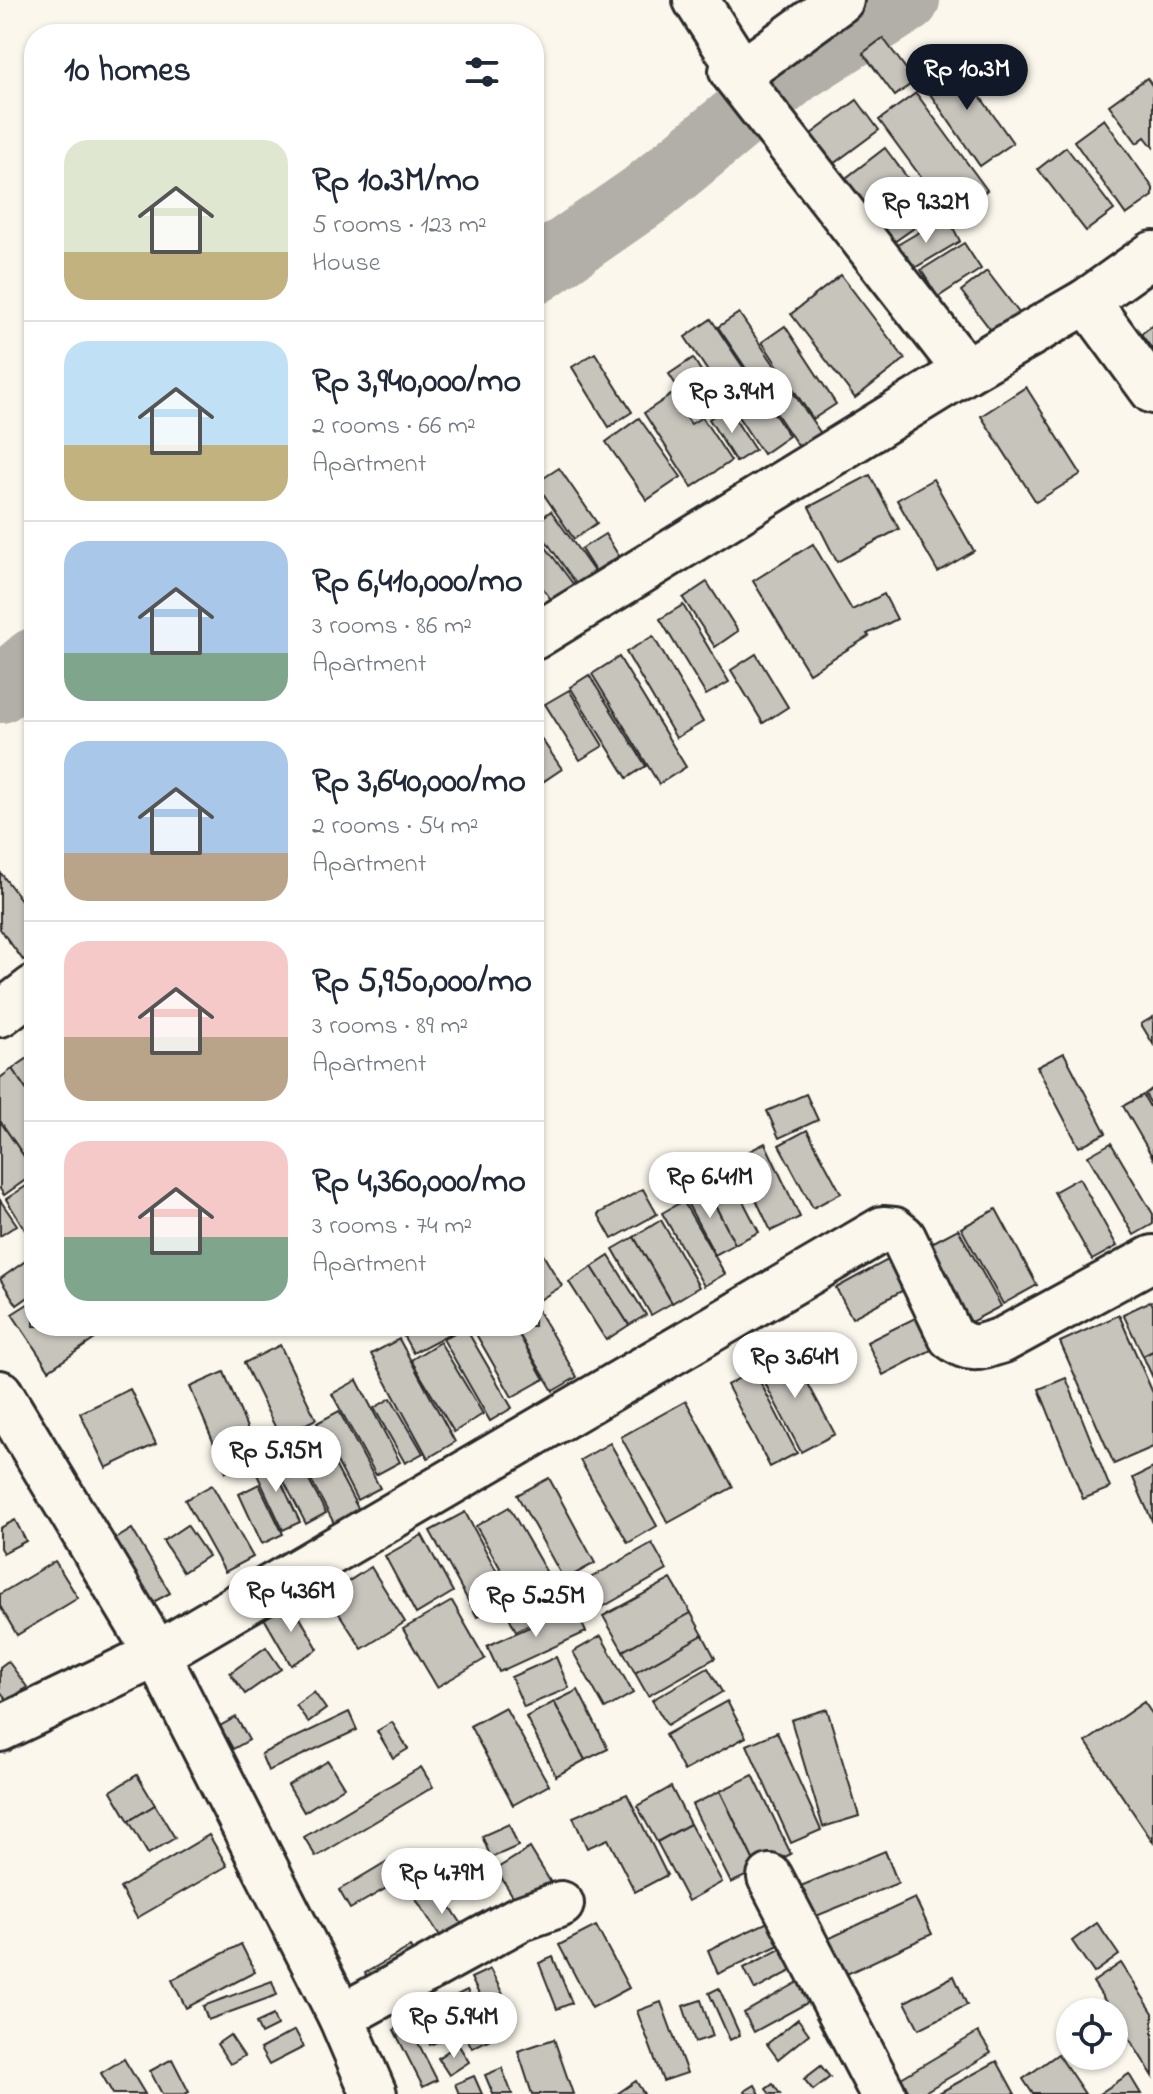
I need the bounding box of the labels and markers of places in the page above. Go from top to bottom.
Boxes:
pin: Rp 10.3M [884,44,1050,112]
pin: Rp 9.32M [843,177,1009,245]
pin: Rp 3.94M [649,367,815,435]
pin: Rp 6.41M [627,1152,793,1220]
pin: Rp 3.64M [712,1332,878,1400]
pin: Rp 5.95M [193,1426,359,1494]
pin: Rp 4.36M [208,1566,374,1634]
pin: Rp 5.25M [453,1571,619,1639]
pin: Rp 4.79M [359,1848,525,1916]
pin: Rp 5.94M [371,1992,537,2060]

